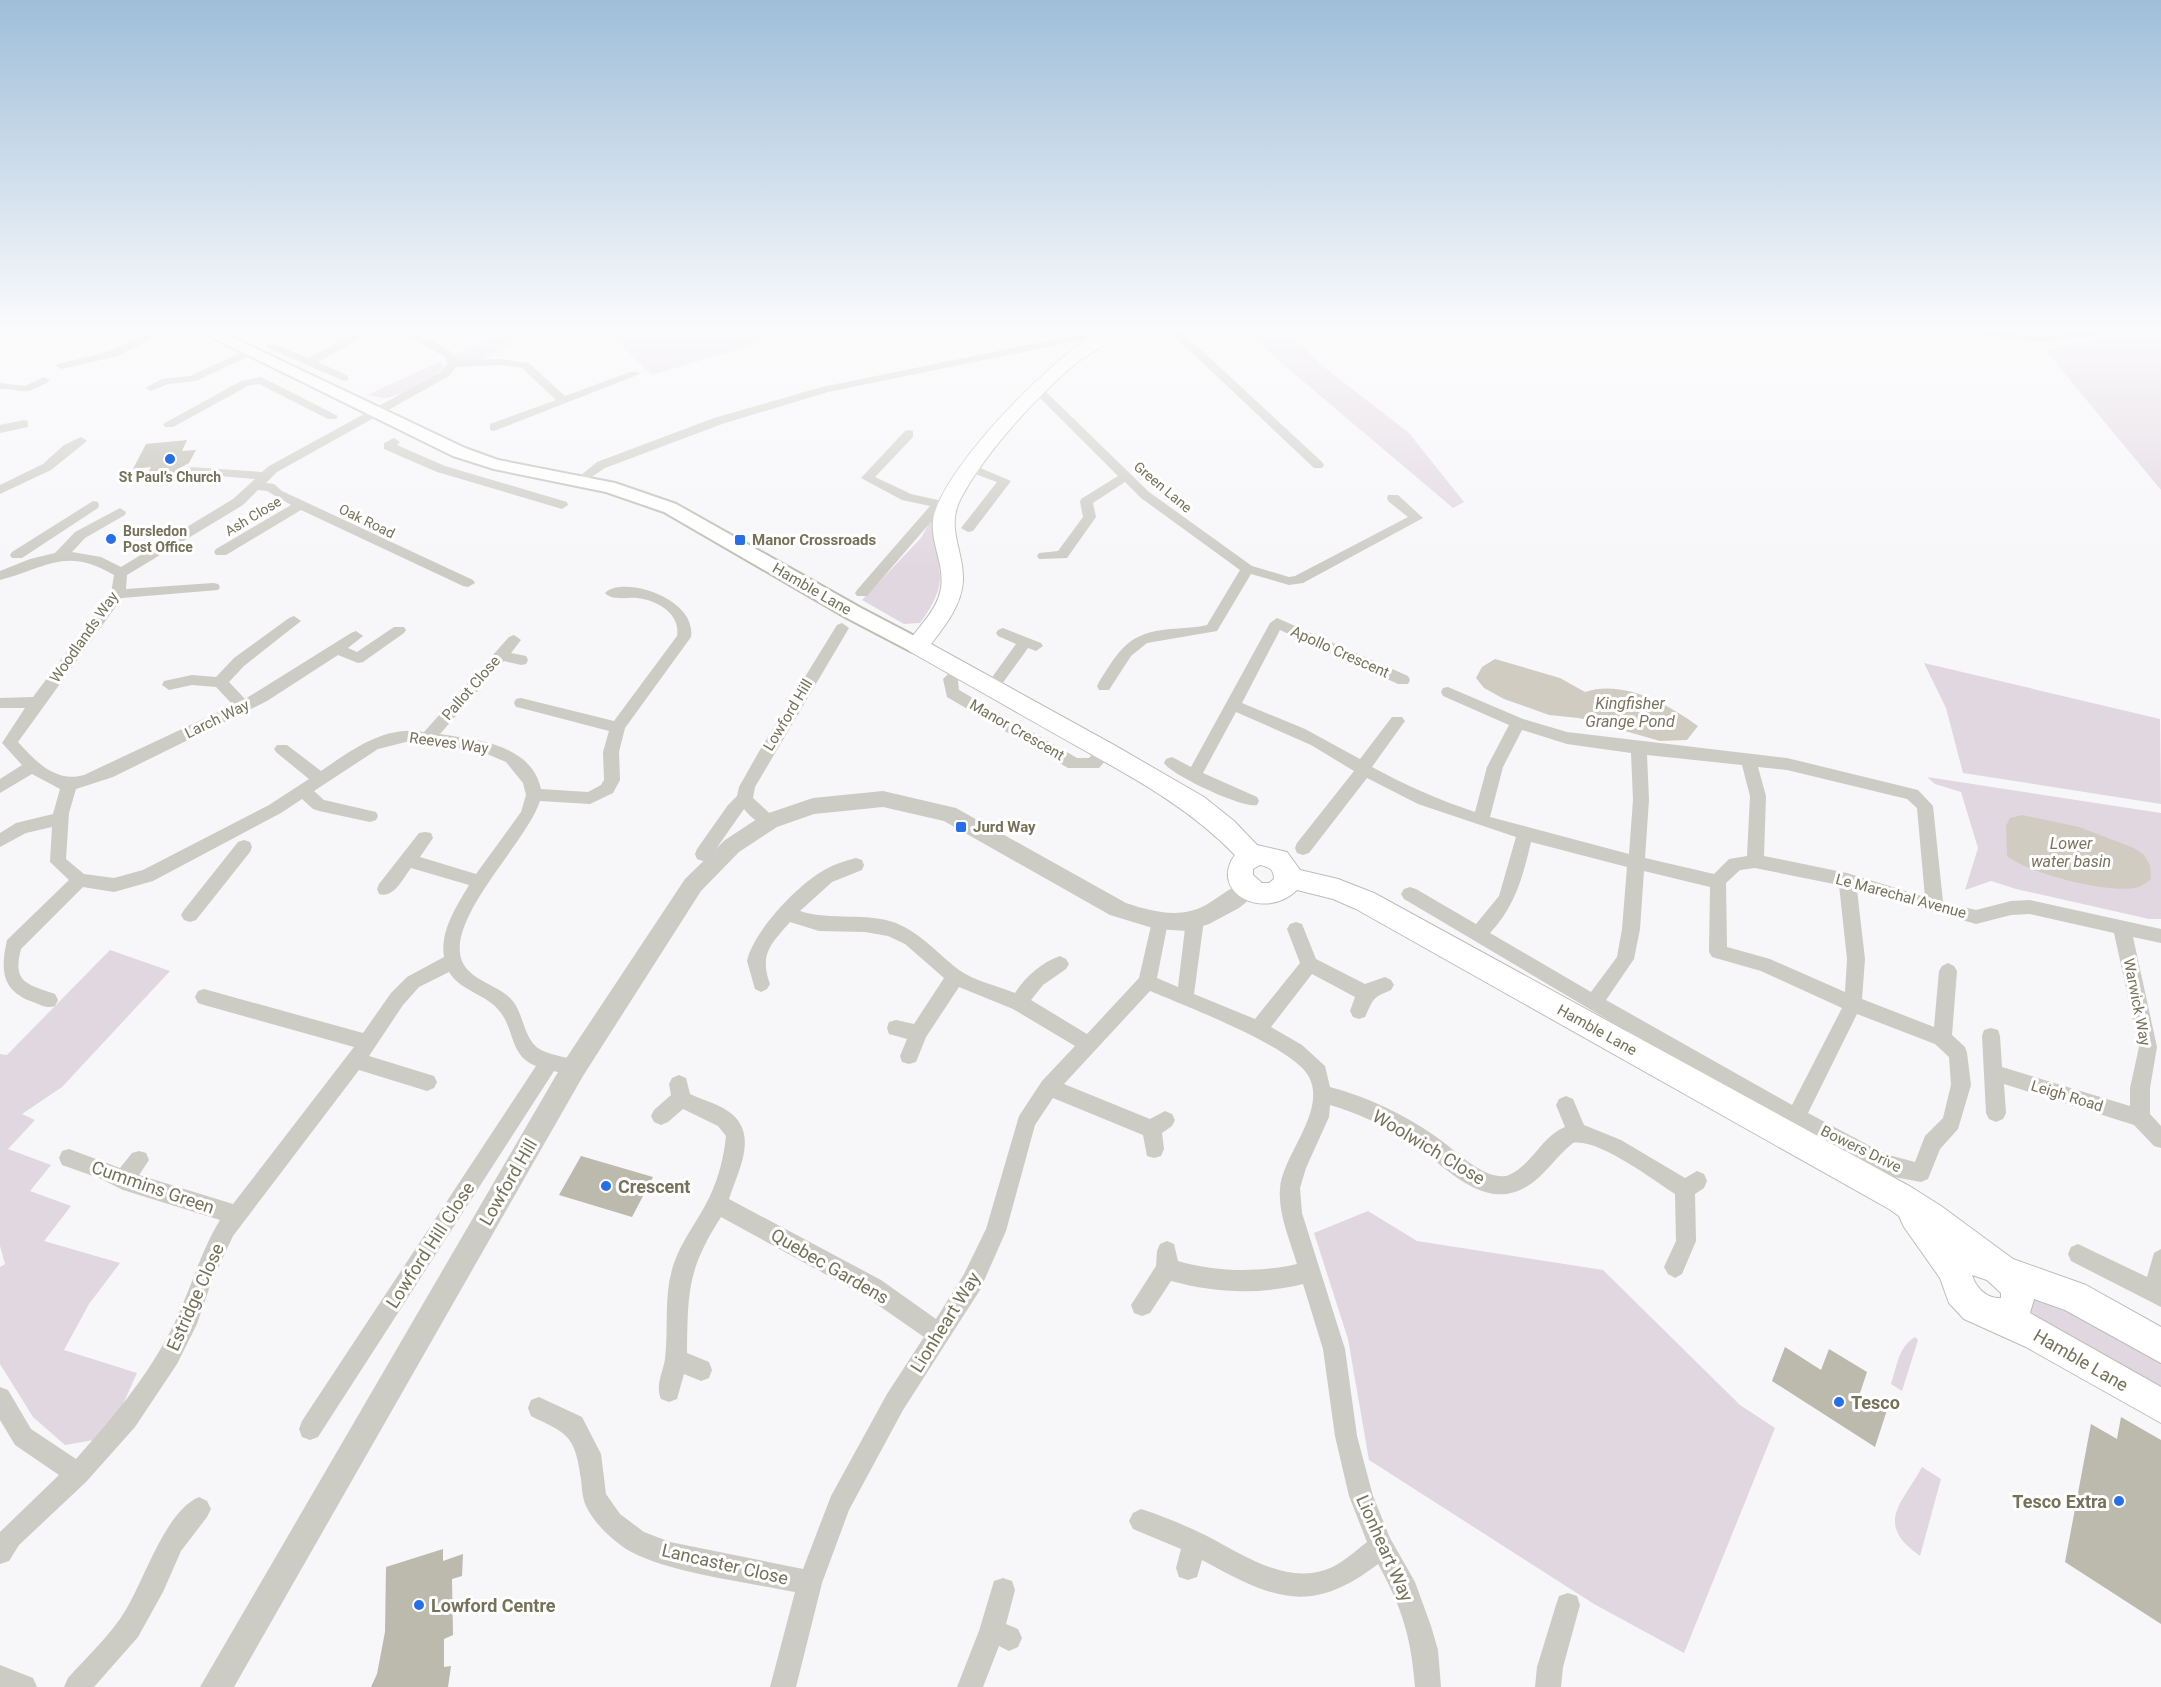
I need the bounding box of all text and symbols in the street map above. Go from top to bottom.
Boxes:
marker: St Paul’s Church [163,452,177,466]
street label: Green Lane [1131,458,1195,516]
place label: St Paul’s Church [119,469,221,485]
street label: Ash Close [222,493,284,539]
street label: Oak Road [337,501,397,541]
place label: Bursledon Post Office [123,523,193,555]
place label: Manor Crossroads [752,531,876,549]
marker: Bursledon Post Office [104,532,118,546]
marker: Manor Crossroads [733,533,747,547]
street label: Hamble Lane [769,559,855,619]
street label: Woodlands Way [46,588,122,686]
street label: Apollo Crescent [1288,622,1392,682]
street label: Pallot Close [438,652,504,724]
street label: Lowford Hill [760,676,816,754]
water label: Kingfisher Grange Pond [1585,694,1675,731]
street label: Larch Way [182,696,252,742]
street label: Manor Crescent [966,696,1068,764]
street label: Reeves Way [408,729,490,757]
place label: Jurd Way [973,818,1036,836]
marker: Jurd Way [954,820,968,834]
water label: Lower water basin [2031,834,2111,871]
street label: Le Marechal Avenue [1834,870,1968,922]
street label: Warwick Way [2120,957,2154,1047]
street label: Hamble Lane [1554,1001,1640,1059]
street label: Leigh Road [2029,1077,2105,1115]
street label: Woolwich Close [1369,1105,1489,1189]
street label: Bowers Drive [1818,1122,1904,1176]
street label: Lowford Hill [475,1135,541,1229]
street label: Cummins Green [89,1156,217,1218]
place label: Crescent [618,1176,690,1197]
street label: Lowford Hill Close [381,1178,479,1312]
marker: Crescent [599,1179,613,1193]
street label: Quebec Gardens [767,1224,893,1308]
street label: Estridge Close [162,1240,228,1354]
street label: Lionheart Way [906,1268,984,1376]
street label: Hamble Lane [2030,1324,2132,1396]
place label: Tesco [1851,1392,1900,1413]
marker: Tesco [1832,1395,1846,1409]
place label: Tesco Extra [2012,1491,2107,1512]
street label: Lionheart Way [1352,1492,1418,1605]
marker: Tesco Extra [2112,1494,2126,1508]
street label: Lancaster Close [660,1539,790,1589]
place label: Lowford Centre [431,1595,556,1616]
marker: Lowford Centre [412,1598,426,1612]

